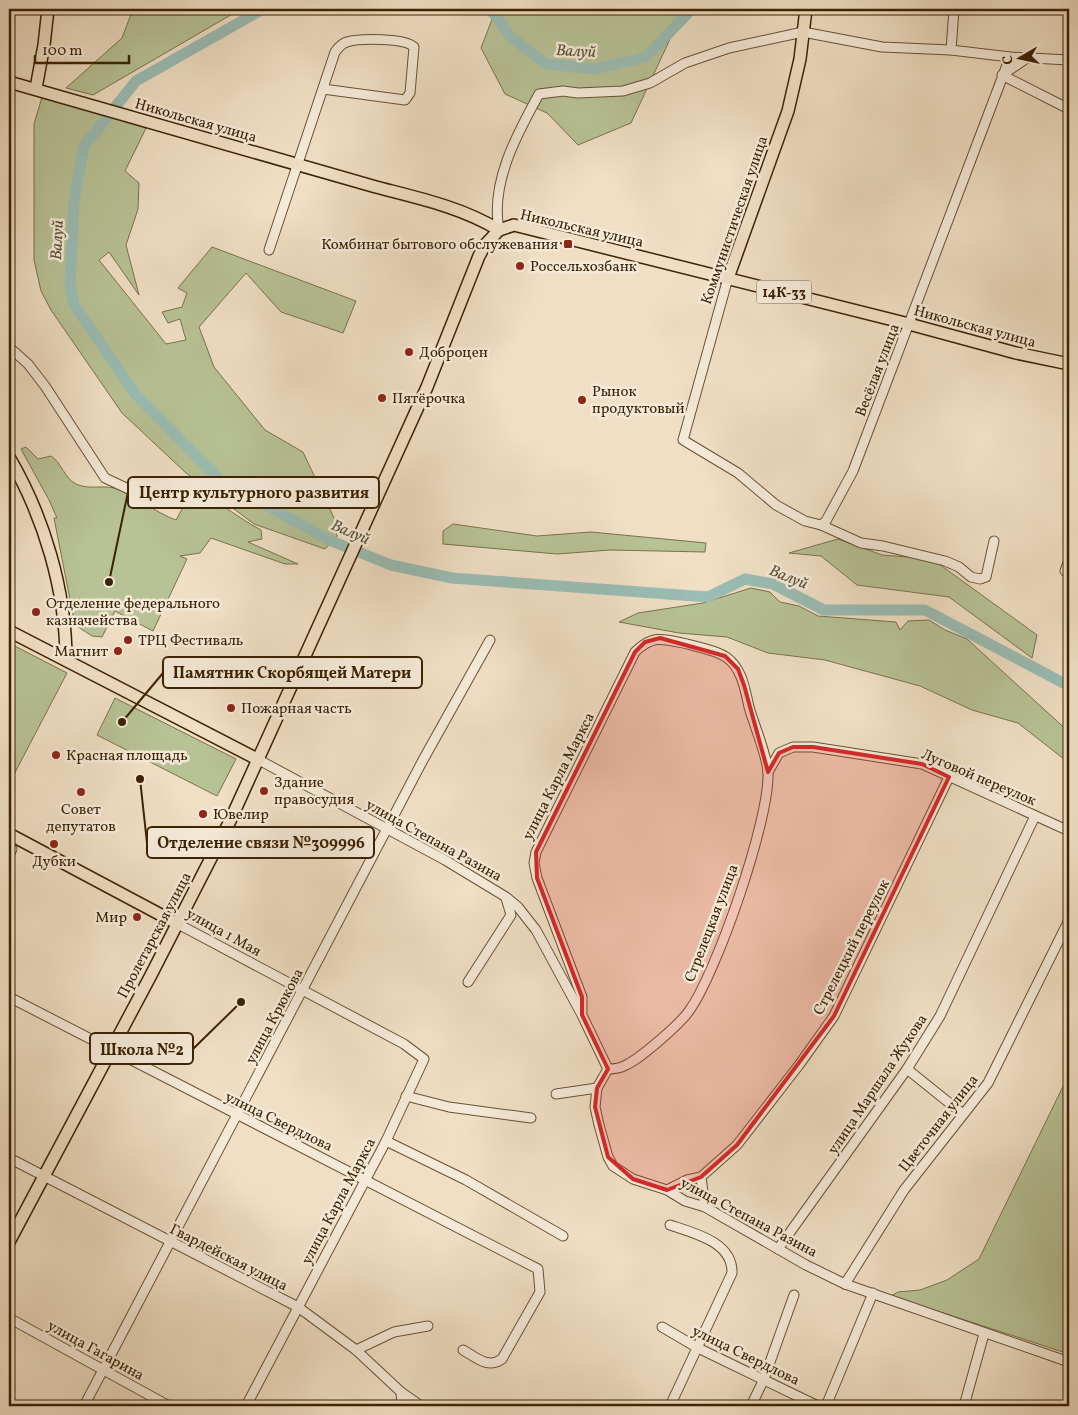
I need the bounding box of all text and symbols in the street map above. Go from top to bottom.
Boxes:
scale bar [35,32,129,64]
north arrow [996,32,1046,82]
water label: Валуй [555,40,596,64]
text: 100 m [42,41,82,62]
text: С [999,54,1019,66]
street label: Никольская улица [132,94,259,149]
street label: Коммунистическая улица [697,133,774,308]
street label: Никольская улица [518,205,645,254]
water label: Валуй [46,220,70,261]
place label: Комбинат бытового обслужевания [321,235,558,256]
marker: Комбинат бытового обслужевания [562,238,574,250]
place label: Россельхозбанк [530,257,637,278]
marker: Россельхозбанк [514,260,526,272]
road number: 14К-33 [756,280,812,304]
street label: Никольская улица [911,301,1038,354]
street label: Весёлая улица [851,321,906,420]
place label: Доброцен [419,343,488,364]
marker: Доброцен [403,346,415,358]
place label: Рынок продуктовый [592,382,685,420]
place label: Пятёрочка [392,389,466,410]
marker: Пятёрочка [376,392,388,404]
marker: Рынок продуктовый [576,394,588,406]
callout: Центр культурного развития [128,477,379,508]
text: Центр культурного развития [139,483,369,505]
water label: Валуй [327,515,373,551]
water label: Валуй [766,560,811,596]
place label: Отделение федерального казначейства [46,594,220,632]
marker: Отделение федерального казначейства [30,606,42,618]
place label: ТРЦ Фестиваль [138,631,243,652]
marker: ТРЦ Фестиваль [122,634,134,646]
place label: Магнит [54,642,108,663]
marker: Магнит [112,645,124,657]
callout: Памятник Скорбящей Матери [163,657,422,688]
text: Памятник Скорбящей Матери [173,663,411,685]
place label: Пожарная часть [241,699,352,720]
marker: Пожарная часть [225,702,237,714]
street label: улица Карла Маркса [518,709,601,844]
street label: Луговой переулок [918,745,1039,812]
place label: Красная площадь [66,746,188,767]
marker: Красная площадь [50,749,62,761]
place label: Здание правосудия [274,773,354,811]
marker: Здание правосудия [258,785,270,797]
marker: Совет депутатов [75,786,87,798]
street label: улица Степана Разина [361,795,505,888]
place label: Совет депутатов [46,800,116,838]
place label: Ювелир [213,805,269,826]
marker: Ювелир [197,808,209,820]
callout: Отделение связи №309996 [147,827,374,858]
text: Отделение связи №309996 [157,833,365,855]
marker: Дубки [48,838,60,850]
place label: Дубки [32,852,76,873]
street label: Стрелецкая улица [680,862,745,986]
street label: Пролетарская улица [113,869,198,1003]
street label: Стрелецкий переулок [809,876,896,1019]
street label: улица 1 Мая [182,904,265,963]
place label: Мир [95,908,127,929]
marker: Мир [131,911,143,923]
street label: улица Крюкова [241,965,309,1068]
street label: улица Маршала Жукова [823,1010,933,1159]
callout: Школа №2 [90,1033,193,1064]
text: Школа №2 [100,1040,184,1062]
street label: Цветочная улица [894,1071,984,1177]
street label: улица Свердлова [221,1087,336,1158]
street label: улица Карла Маркса [297,1135,382,1269]
street label: улица Степана Разина [676,1173,821,1263]
street label: Гвардейская улица [166,1219,291,1297]
street label: улица Гагарина [43,1316,147,1387]
street label: улица Свердлова [688,1321,803,1392]

